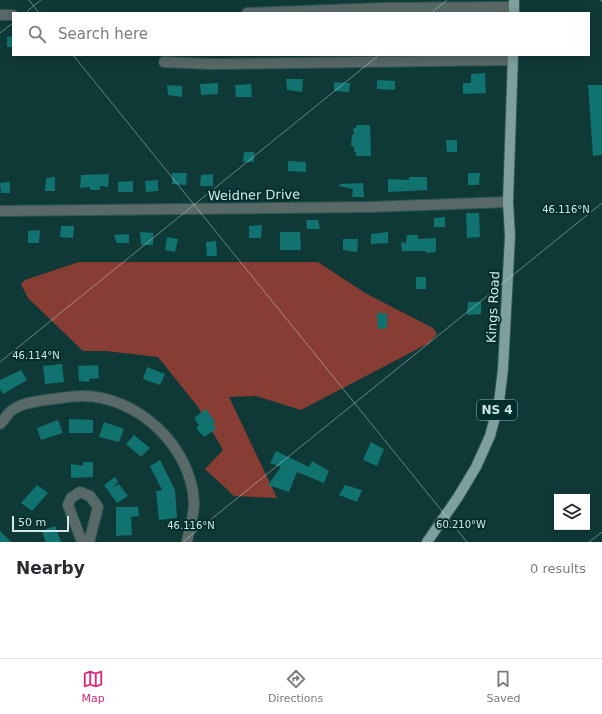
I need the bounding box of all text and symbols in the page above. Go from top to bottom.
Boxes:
search box [12,12,590,56]
icon: search [26,23,48,45]
text: Search here [58,25,148,43]
street label: Weidner Drive [208,187,300,203]
text: 46.116°N [542,204,590,215]
street label: Kings Road [484,271,502,343]
text: 46.114°N [12,350,60,361]
road number: NS 4 [477,400,517,420]
map controls [554,494,590,530]
button: layers [554,494,590,530]
scale bar [12,514,69,533]
text: 50 m [18,516,46,529]
text: 60.210°W [436,519,486,530]
text: 46.116°N [167,520,215,531]
text: Nearby [16,558,85,578]
text: 0 results [530,561,586,576]
tab: Map [82,668,105,705]
tab: Directions [268,668,323,705]
tab: Saved [486,668,520,705]

